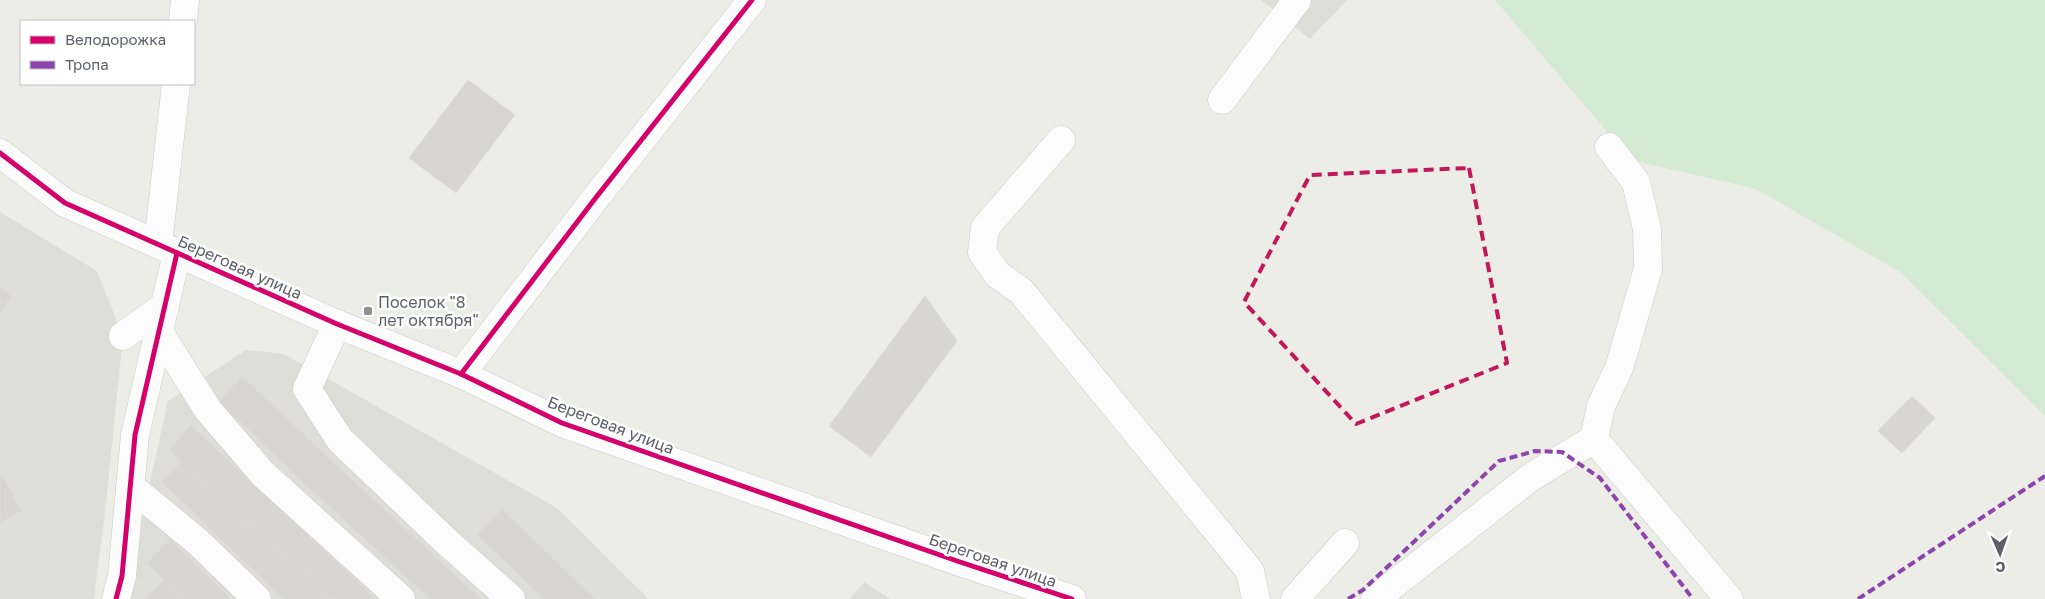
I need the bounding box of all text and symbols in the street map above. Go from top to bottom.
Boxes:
legend [20,20,195,85]
text: Велодорожка [65,30,166,48]
text: Тропа [65,55,109,73]
street label: Береговая улица [175,231,305,303]
place label: Поселок "8 лет октября" [378,292,479,330]
marker: Поселок "8 лет октября" [362,305,374,317]
street label: Береговая улица [545,392,677,458]
street label: Береговая улица [926,529,1060,591]
north arrow [1975,529,2025,579]
text: С [1995,559,2006,576]

